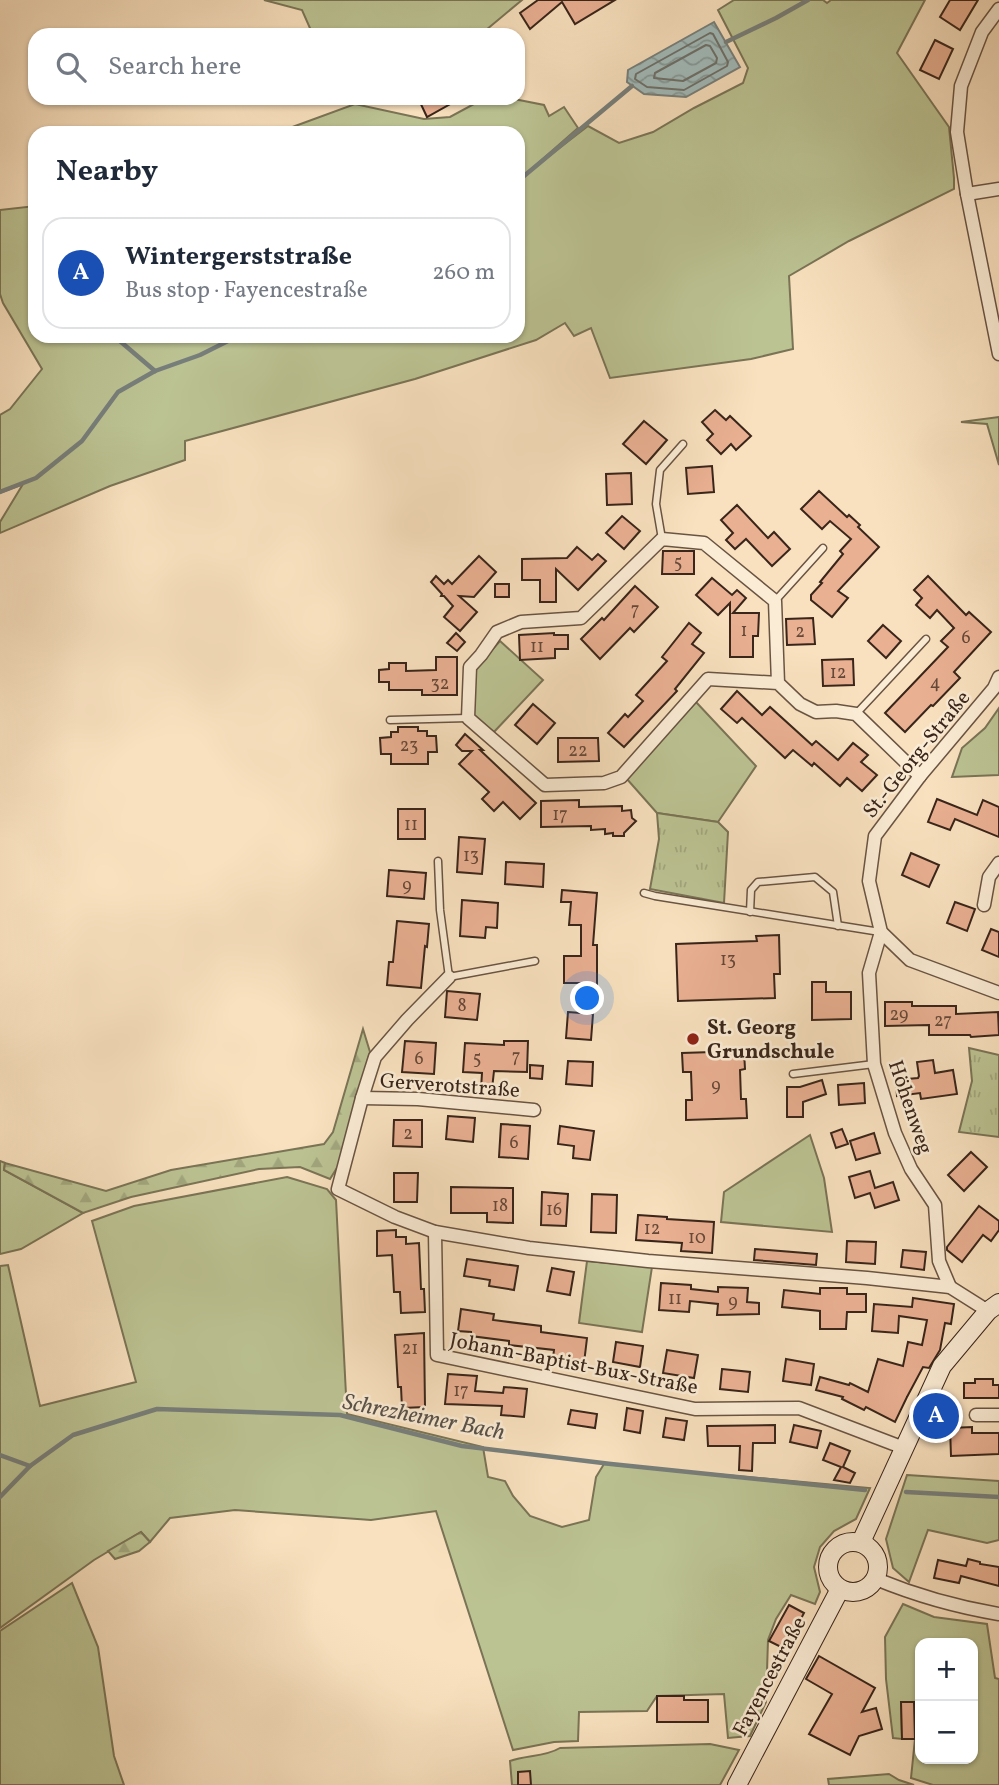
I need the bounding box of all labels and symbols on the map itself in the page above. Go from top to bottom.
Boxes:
house number: 5 [674,551,682,576]
house number: 7 [631,598,639,623]
house number: 1 [741,619,747,644]
house number: 2 [795,620,805,645]
house number: 6 [961,626,971,651]
house number: 11 [530,635,544,660]
house number: 12 [830,661,846,686]
house number: 4 [930,671,940,696]
house number: 32 [431,672,449,697]
street label: St.-Georg-Straße [857,685,978,825]
house number: 23 [400,734,418,759]
house number: 22 [568,739,588,764]
house number: 17 [552,803,568,828]
house number: 11 [404,813,418,838]
house number: 13 [463,844,479,869]
house number: 9 [402,874,412,899]
house number: 13 [720,948,736,973]
your location [570,981,604,1015]
house number: 8 [457,994,467,1019]
house number: 29 [890,1003,908,1028]
house number: 27 [934,1009,952,1034]
place label: St. Georg Grundschule [707,1014,834,1067]
marker: St. Georg Grundschule [685,1031,701,1047]
house number: 7 [512,1045,520,1070]
house number: 6 [414,1047,424,1072]
house number: 5 [473,1047,481,1072]
street label: Höhenweg [880,1057,939,1158]
street label: Gerverotstraße [379,1067,521,1106]
house number: 9 [711,1074,721,1099]
house number: 2 [403,1122,413,1147]
house number: 6 [509,1131,519,1156]
house number: 18 [492,1194,508,1219]
house number: 16 [546,1198,562,1223]
house number: 12 [644,1217,660,1242]
house number: 10 [688,1226,706,1251]
house number: 11 [668,1287,682,1312]
house number: 9 [728,1290,738,1315]
street label: Johann-Baptist-Bux-Straße [447,1326,700,1403]
house number: 21 [402,1337,418,1362]
house number: 17 [453,1379,469,1404]
water label: Schrezheimer Bach [340,1387,507,1449]
pin: A [913,1390,959,1442]
street label: Fayencestraße [727,1612,814,1742]

